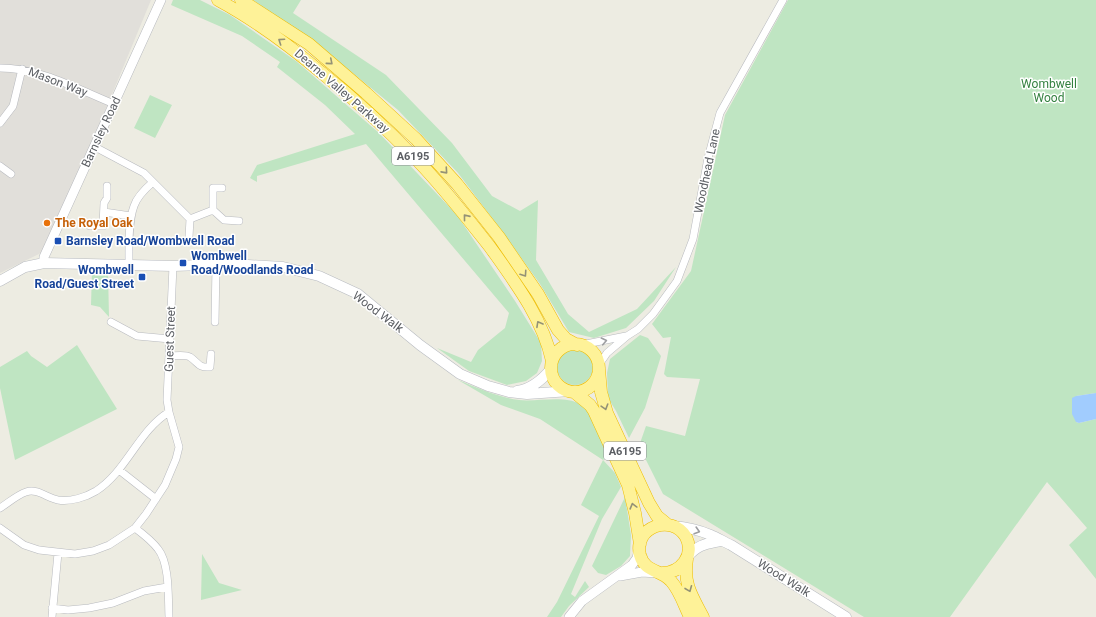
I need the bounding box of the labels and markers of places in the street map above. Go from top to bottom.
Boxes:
place label: The Royal Oak [55,216,133,230]
marker: The Royal Oak [42,218,52,228]
place label: Barnsley Road/Wombwell Road [66,234,235,248]
marker: Barnsley Road/Wombwell Road [53,236,63,246]
place label: Wombwell Road/Woodlands Road [191,249,314,277]
marker: Wombwell Road/Woodlands Road [178,258,188,268]
place label: Wombwell Road/Guest Street [35,263,134,291]
marker: Wombwell Road/Guest Street [137,272,147,282]

